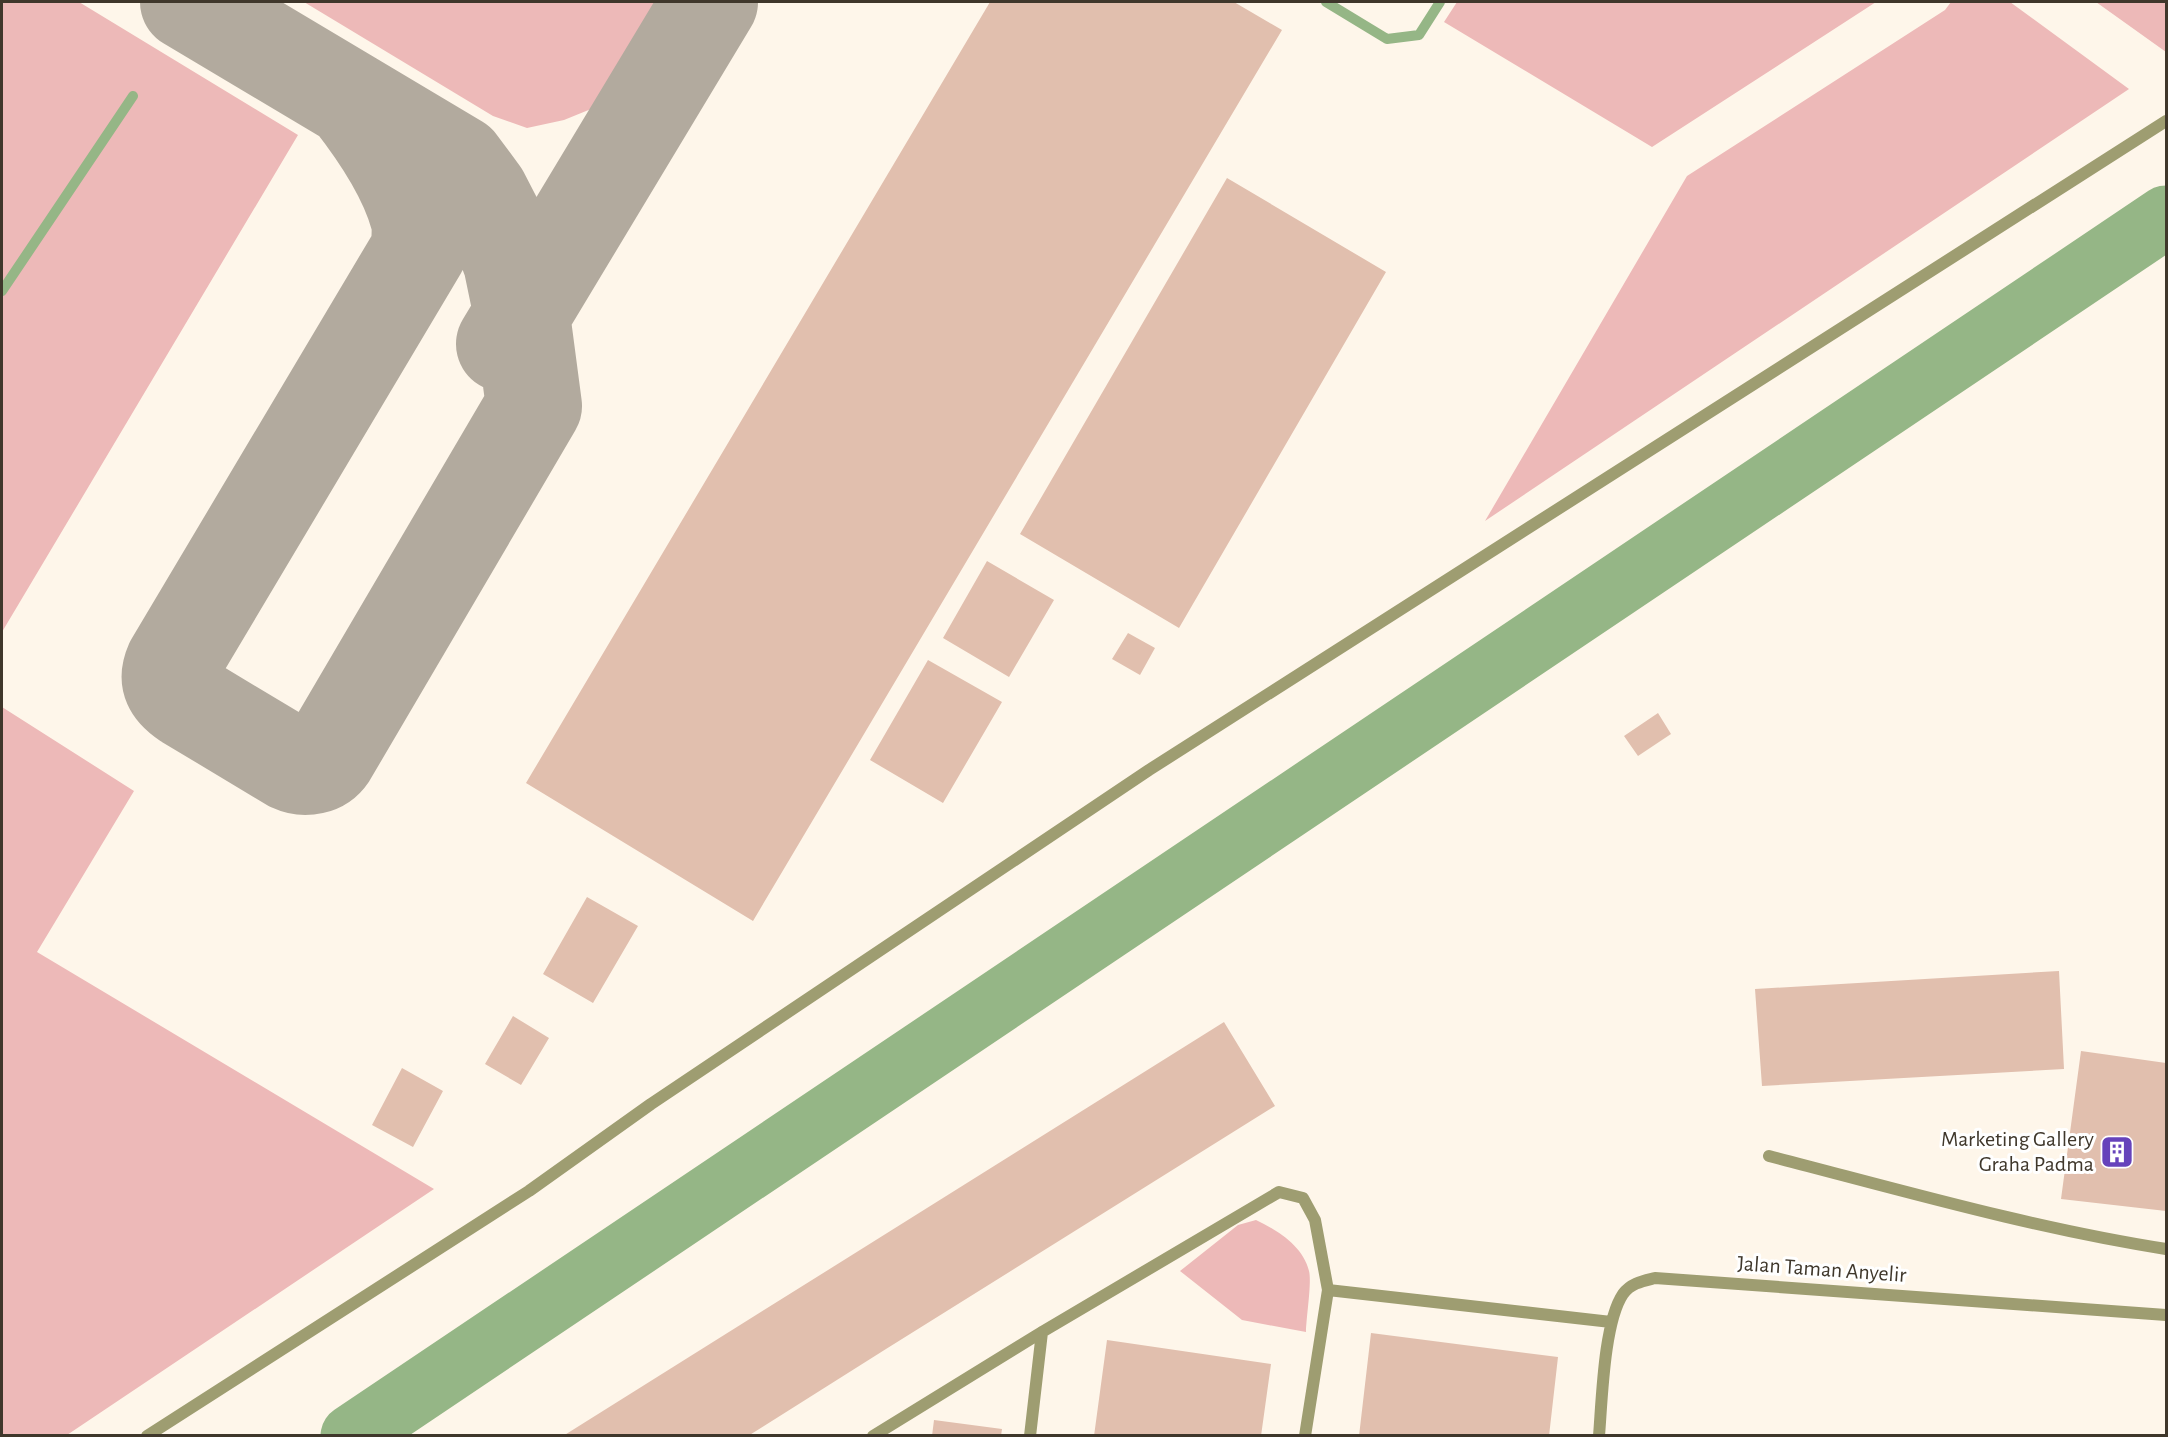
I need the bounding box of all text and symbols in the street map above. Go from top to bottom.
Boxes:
place label: Marketing Gallery Graha Padma [1941,1128,2095,1175]
building icon: Marketing Gallery Graha Padma [2099,1134,2135,1170]
street label: Jalan Taman Anyelir [1737,1252,1907,1286]

